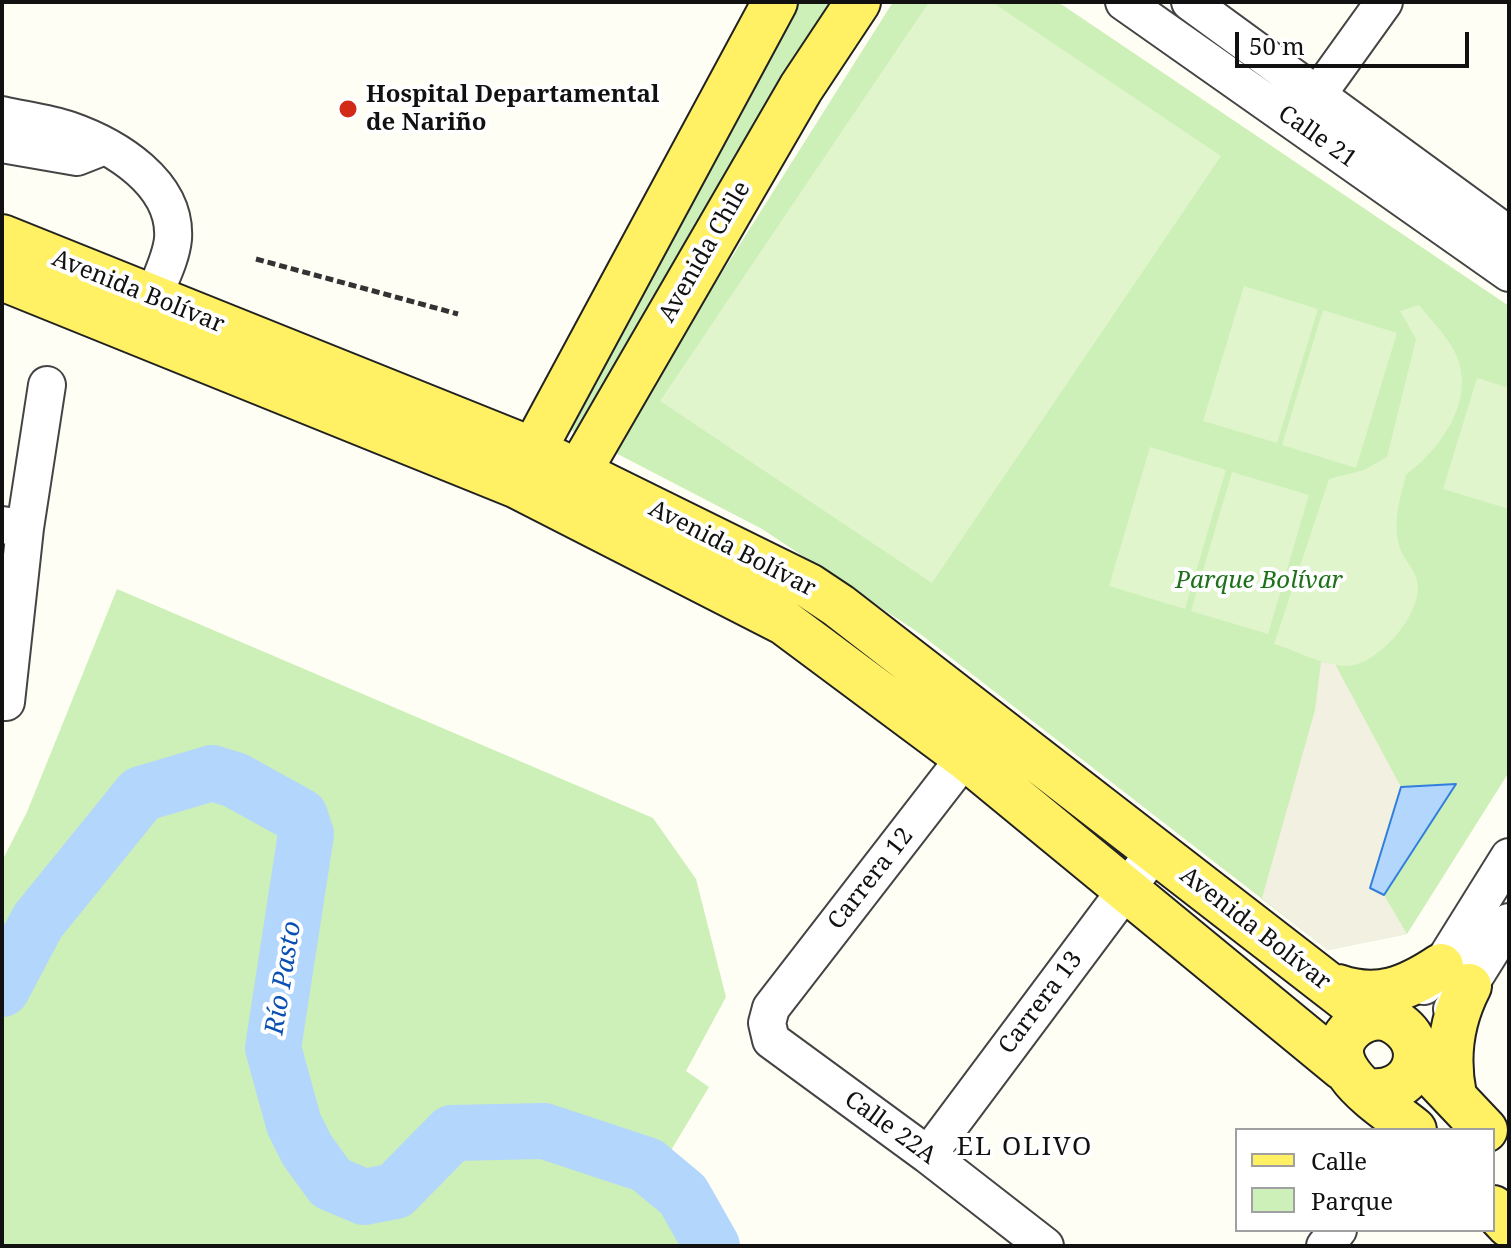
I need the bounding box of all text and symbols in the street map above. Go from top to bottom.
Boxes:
scale bar [1239,16,1473,66]
text: 50 m [1249,29,1305,62]
place label: Hospital Departamental de Nariño [366,81,659,137]
marker: Hospital Departamental de Nariño [337,98,359,120]
street label: Calle 21 [1272,100,1362,174]
street label: Avenida Chile [653,176,757,328]
street label: Avenida Bolívar [48,244,228,340]
street label: Avenida Bolívar [644,495,820,603]
park label: Parque Bolívar [1175,567,1343,595]
street label: Carrera 12 [822,822,920,936]
street label: Avenida Bolívar [1174,861,1336,997]
water label: Río Pasto [260,919,308,1037]
street label: Carrera 13 [993,946,1089,1060]
street label: Calle 22A [839,1085,941,1171]
legend [1235,1128,1495,1232]
district label: EL OLIVO [957,1132,1093,1164]
text: Calle [1311,1144,1367,1177]
text: Parque [1311,1184,1393,1217]

